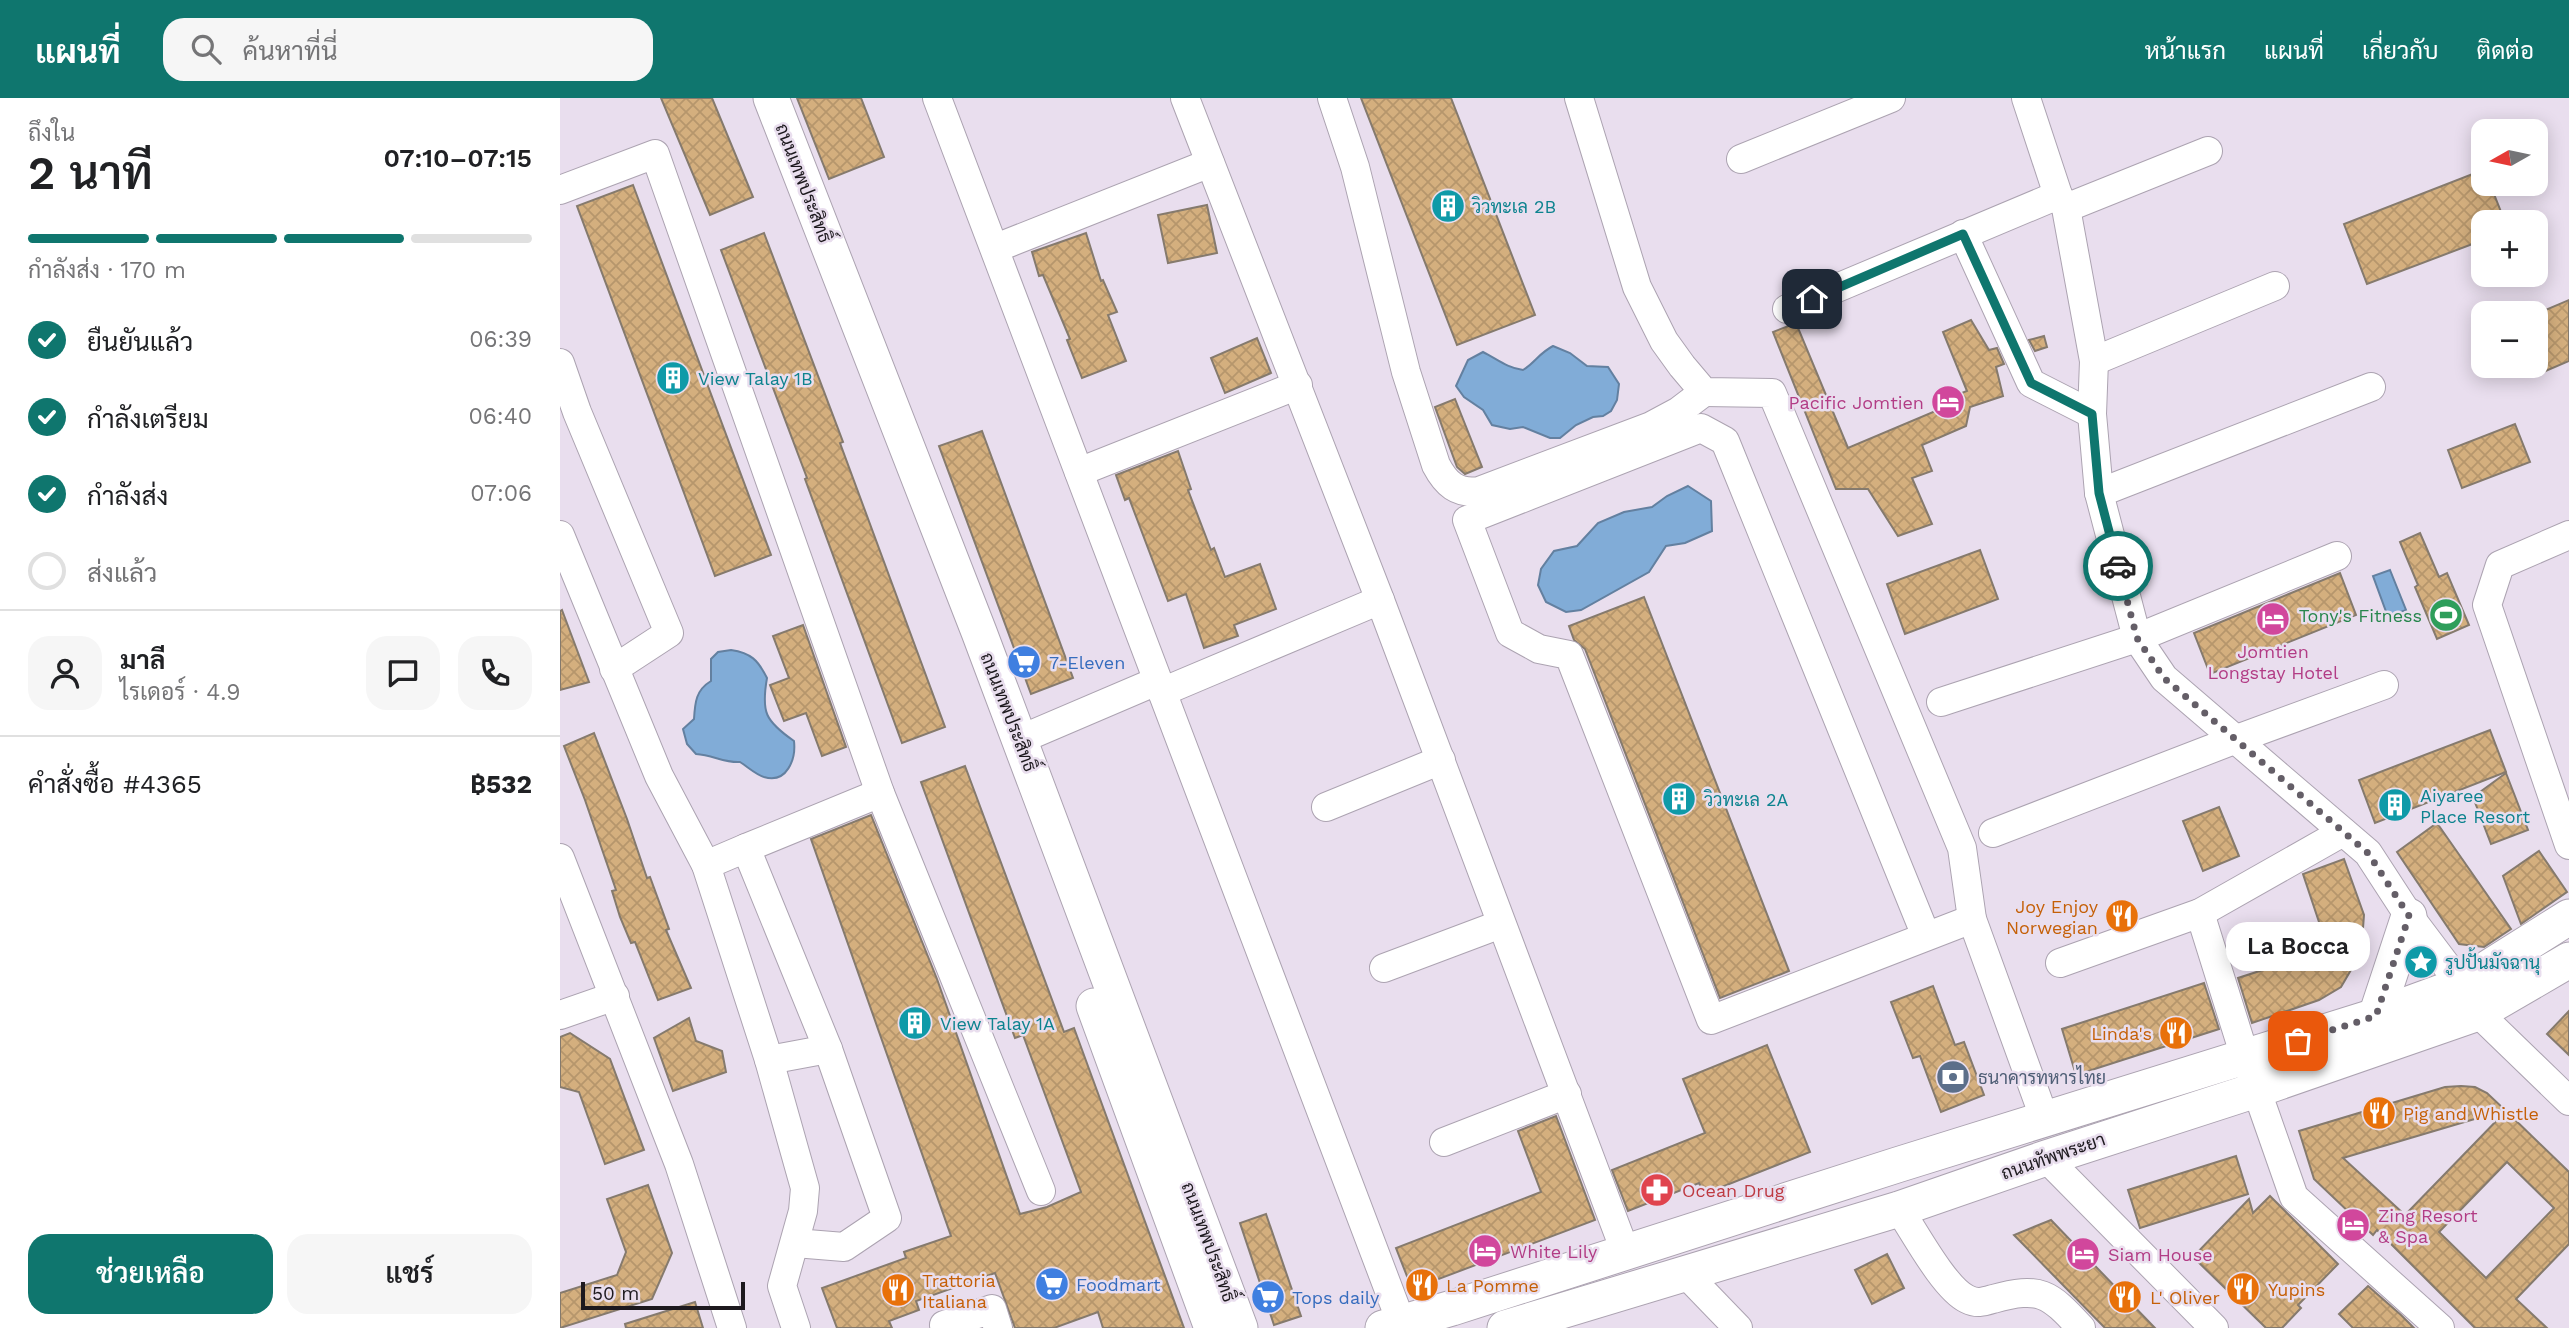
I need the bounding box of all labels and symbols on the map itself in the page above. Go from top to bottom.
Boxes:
street label: ถนนเทพประสิทธิ์ [772,119,841,246]
north arrow [2471,119,2548,196]
building icon: วิวทะเล 2B [1429,187,1467,225]
place label: วิวทะเล 2B [1471,196,1556,217]
pin [1782,269,1842,329]
building icon: View Talay 1B [654,359,692,397]
place label: View Talay 1B [698,368,813,389]
hotel icon: Pacific Jomtien [1929,383,1967,421]
place label: Pacific Jomtien [1789,392,1924,413]
courier [2083,531,2153,601]
sports icon: Tony's Fitness [2427,596,2465,634]
hotel icon: Jomtien Longstay Hotel [2254,600,2292,638]
place label: Tony's Fitness [2299,605,2422,626]
place label: Jomtien Longstay Hotel [2208,641,2339,683]
supermarket icon: 7-Eleven [1005,643,1043,681]
street label: ถนนเทพประสิทธิ์ [977,648,1046,775]
place label: 7-Eleven [1049,652,1125,673]
building icon: วิวทะเล 2A [1660,780,1698,818]
place label: Aiyaree Place Resort [2420,785,2530,827]
building icon: Aiyaree Place Resort [2376,786,2414,824]
place label: วิวทะเล 2A [1703,789,1789,810]
place label: Joy Enjoy Norwegian [2006,896,2099,938]
restaurant icon: Joy Enjoy Norwegian [2103,897,2141,935]
callout: La Bocca [2226,922,2370,971]
place icon: รูปปั้นมัจฉานุ [2402,943,2440,981]
place label: รูปปั้นมัจฉานุ [2445,947,2540,976]
building icon: View Talay 1A [896,1004,934,1042]
pin [2268,1011,2328,1071]
place label: View Talay 1A [940,1013,1055,1034]
restaurant icon: Linda's [2157,1014,2195,1052]
place label: Linda's [2091,1023,2152,1044]
bank icon: ธนาคารทหารไทย [1934,1058,1972,1096]
place label: ธนาคารทหารไทย [1978,1065,2106,1088]
restaurant icon: Pig and Whistle [2360,1094,2398,1132]
place label: Pig and Whistle [2403,1103,2539,1124]
street label: ถนนทัพพระยา [1998,1128,2108,1184]
pharmacy icon: Ocean Drug [1638,1171,1676,1209]
street label: ถนนเทพประสิทธิ์ [1178,1177,1245,1305]
place label: Ocean Drug [1682,1180,1785,1201]
place label: Zing Resort & Spa [2378,1205,2478,1247]
hotel icon: Zing Resort & Spa [2334,1206,2372,1244]
hotel icon: White Lily [1466,1232,1504,1270]
hotel icon: Siam House [2064,1235,2102,1273]
place label: White Lily [1510,1241,1598,1262]
place label: Siam House [2108,1244,2213,1265]
supermarket icon: Foodmart [1033,1265,1071,1303]
restaurant icon: La Pomme [1403,1266,1441,1304]
place label: Trattoria Italiana [922,1270,996,1312]
restaurant icon: Yupins [2224,1270,2262,1308]
restaurant icon: Trattoria Italiana [879,1271,917,1309]
place label: Foodmart [1076,1274,1161,1295]
place label: La Pomme [1446,1275,1539,1296]
supermarket icon: Tops daily [1249,1278,1287,1316]
restaurant icon: L' Oliver [2106,1278,2144,1316]
scale bar [581,1279,746,1311]
place label: Yupins [2268,1279,2325,1300]
place label: Tops daily [1292,1287,1380,1308]
place label: L' Oliver [2150,1287,2220,1308]

